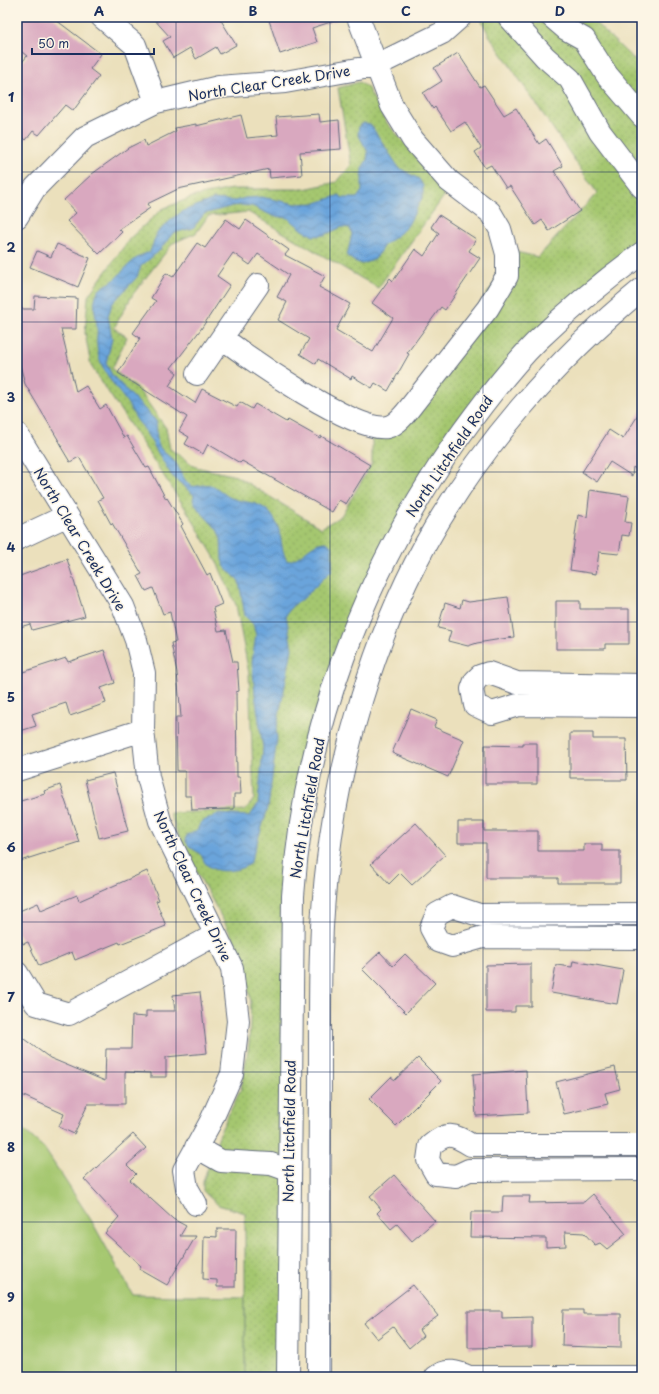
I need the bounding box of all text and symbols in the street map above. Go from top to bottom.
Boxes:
text: A [94,1,104,20]
text: B [249,1,258,20]
text: C [401,1,411,20]
text: D [555,1,565,20]
scale bar [32,30,154,56]
text: 50 m [38,34,69,52]
street label: North Clear Creek Drive [186,60,352,106]
text: 1 [8,87,14,106]
text: 2 [6,237,16,256]
text: 3 [7,387,16,406]
street label: North Litchfield Road [400,391,498,521]
street label: North Clear Creek Drive [29,463,131,615]
text: 4 [7,537,16,556]
text: 5 [7,687,15,706]
street label: North Litchfield Road [284,736,330,880]
street label: North Clear Creek Drive [149,807,237,965]
text: 6 [6,837,16,856]
text: 7 [7,987,15,1006]
street label: North Litchfield Road [277,1059,301,1203]
text: 8 [7,1137,15,1156]
text: 9 [7,1287,15,1306]

